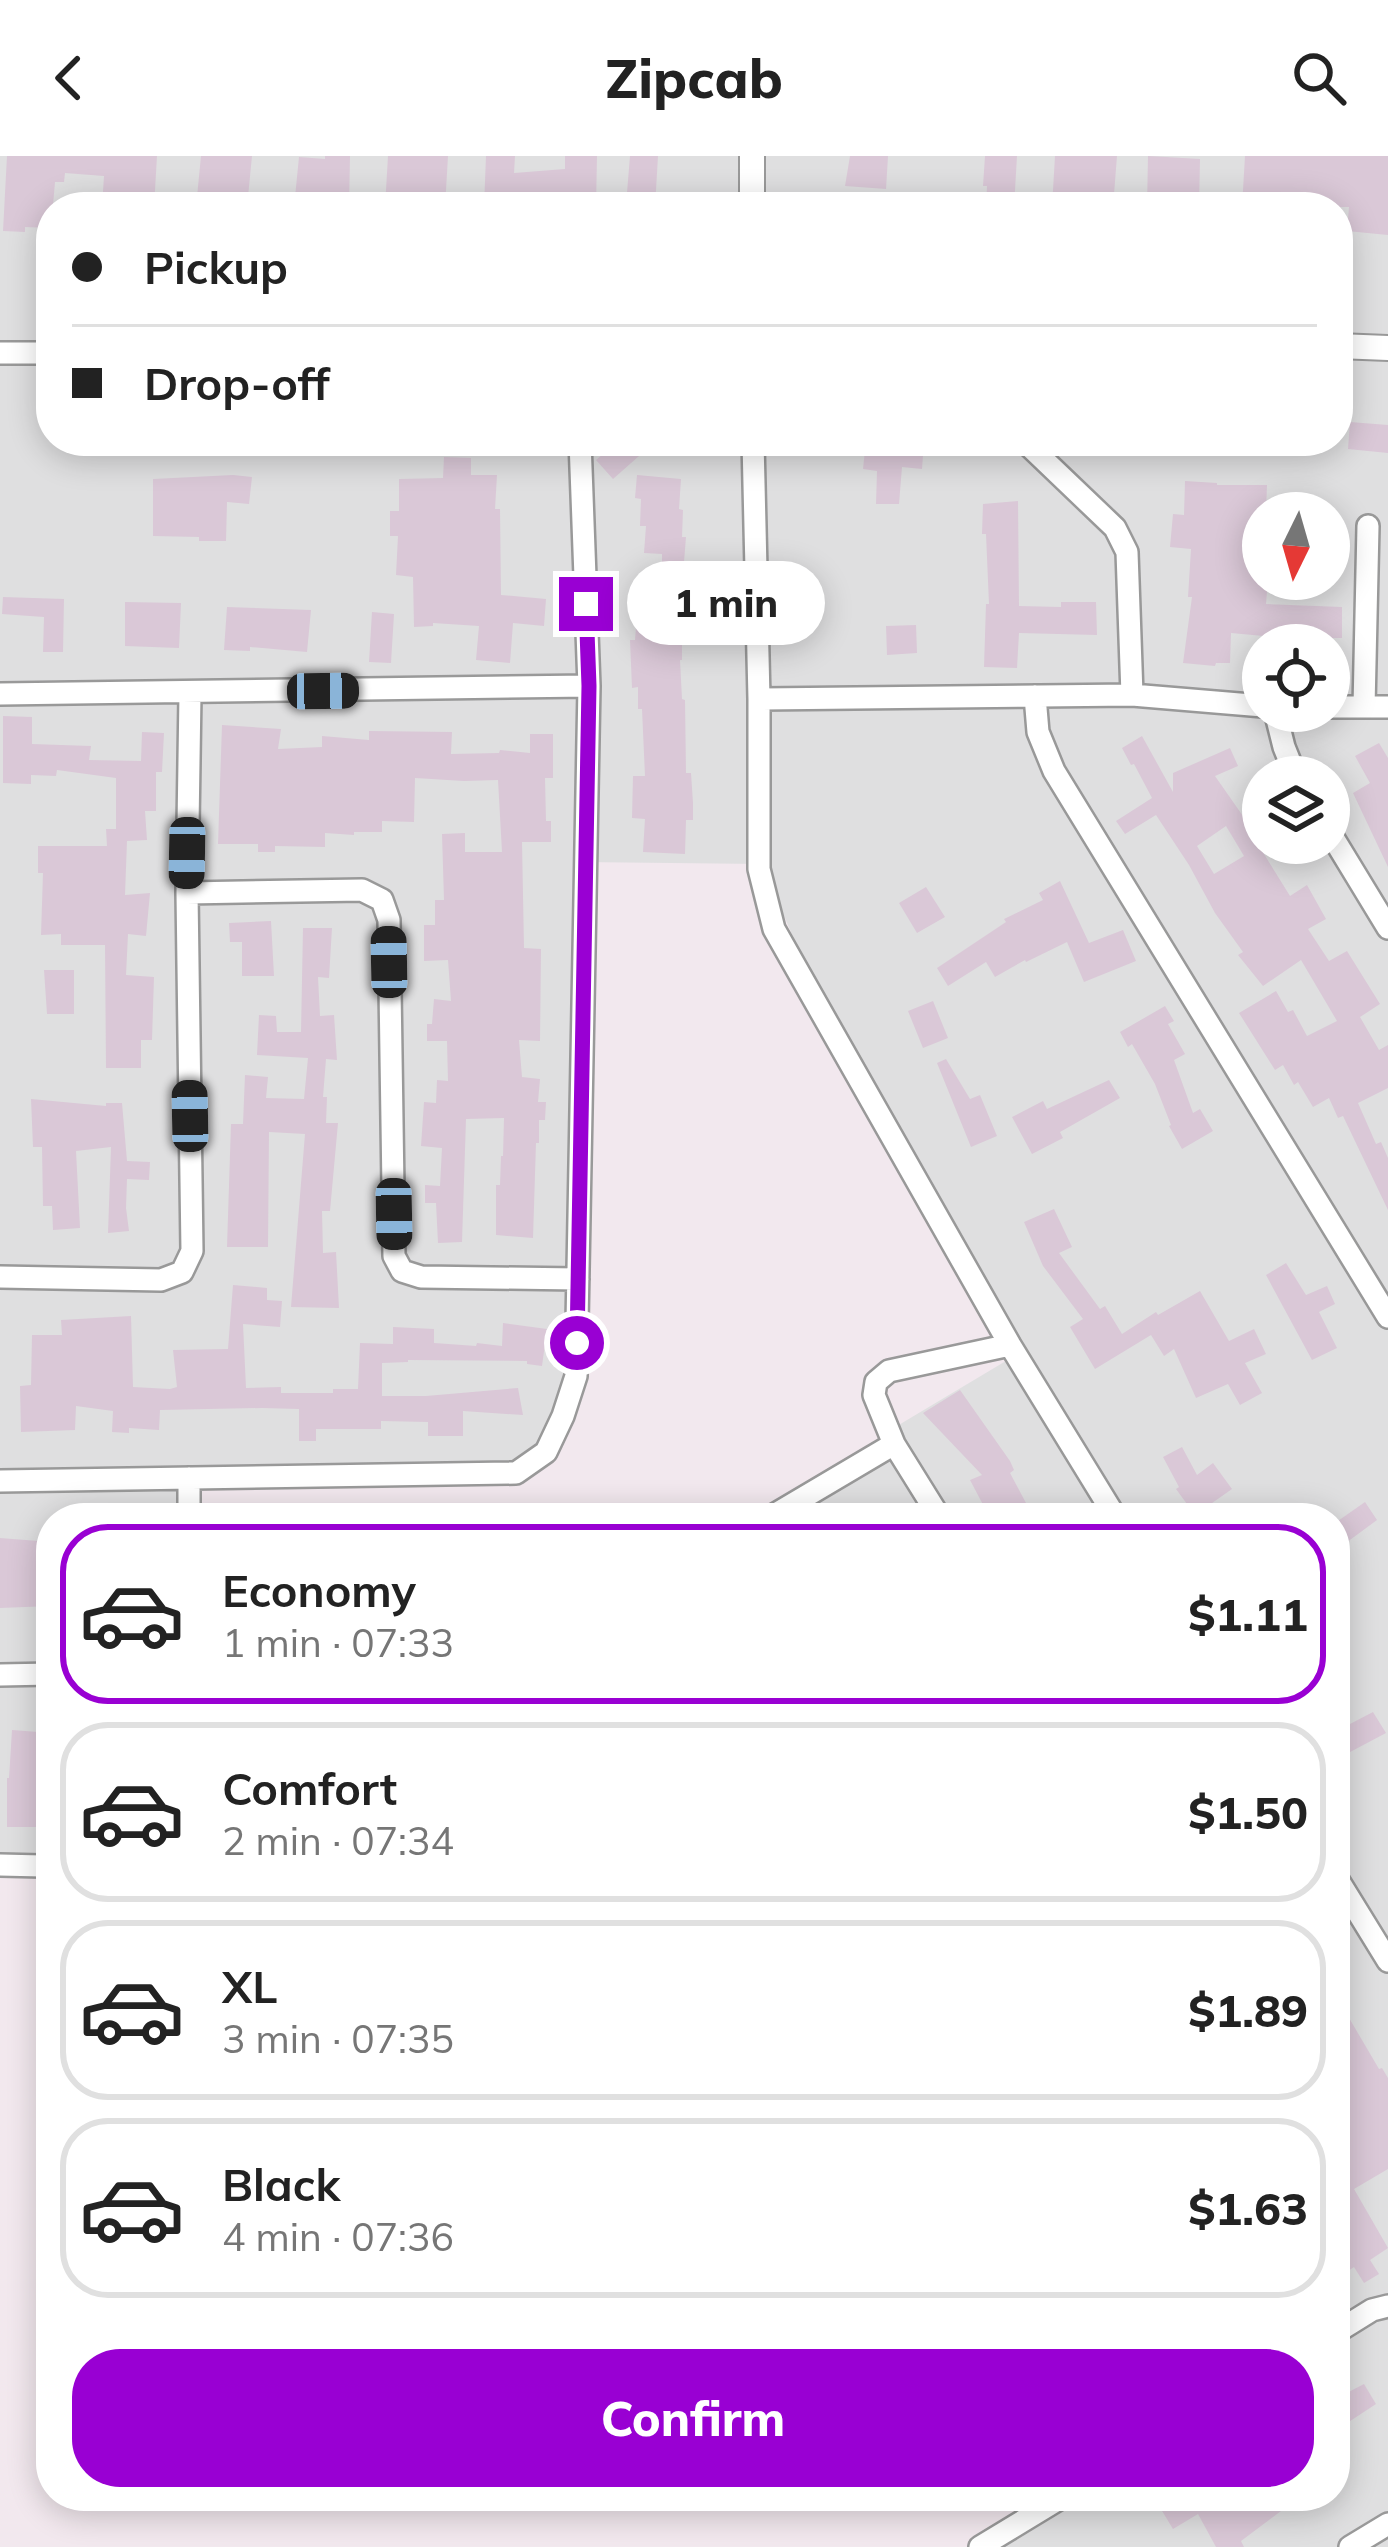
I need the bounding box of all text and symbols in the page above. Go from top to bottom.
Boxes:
text: Zipcab [605,44,783,112]
icon: back [36,45,102,111]
icon: search [1286,45,1352,111]
text: Pickup [144,239,288,295]
text: Drop-off [144,355,330,411]
north arrow [1242,492,1350,600]
map controls [1242,492,1350,864]
callout: 1 min [628,562,826,646]
route end [559,577,613,631]
text: 1 min [674,578,778,627]
button: locate [1242,624,1350,732]
car [287,672,359,710]
button: layers [1242,756,1350,864]
car [168,817,206,889]
car [370,926,408,998]
car [171,1080,209,1152]
car [375,1178,413,1250]
route start [550,1316,604,1370]
icon: car [78,1560,186,1668]
text: Economy [222,1562,416,1618]
text: $1.11 [1188,1586,1308,1642]
text: 1 min · 07:33 [222,1618,454,1667]
icon: car [78,1758,186,1866]
text: Comfort [222,1760,397,1816]
text: $1.50 [1188,1784,1308,1840]
text: 2 min · 07:34 [222,1816,454,1865]
icon: car [78,1956,186,2064]
text: XL [222,1958,277,2014]
text: $1.89 [1188,1982,1308,2038]
text: 3 min · 07:35 [222,2014,454,2063]
icon: car [78,2154,186,2262]
text: Black [222,2156,340,2212]
text: $1.63 [1188,2180,1308,2236]
text: 4 min · 07:36 [222,2212,454,2261]
button: Confirm [72,2349,1314,2487]

